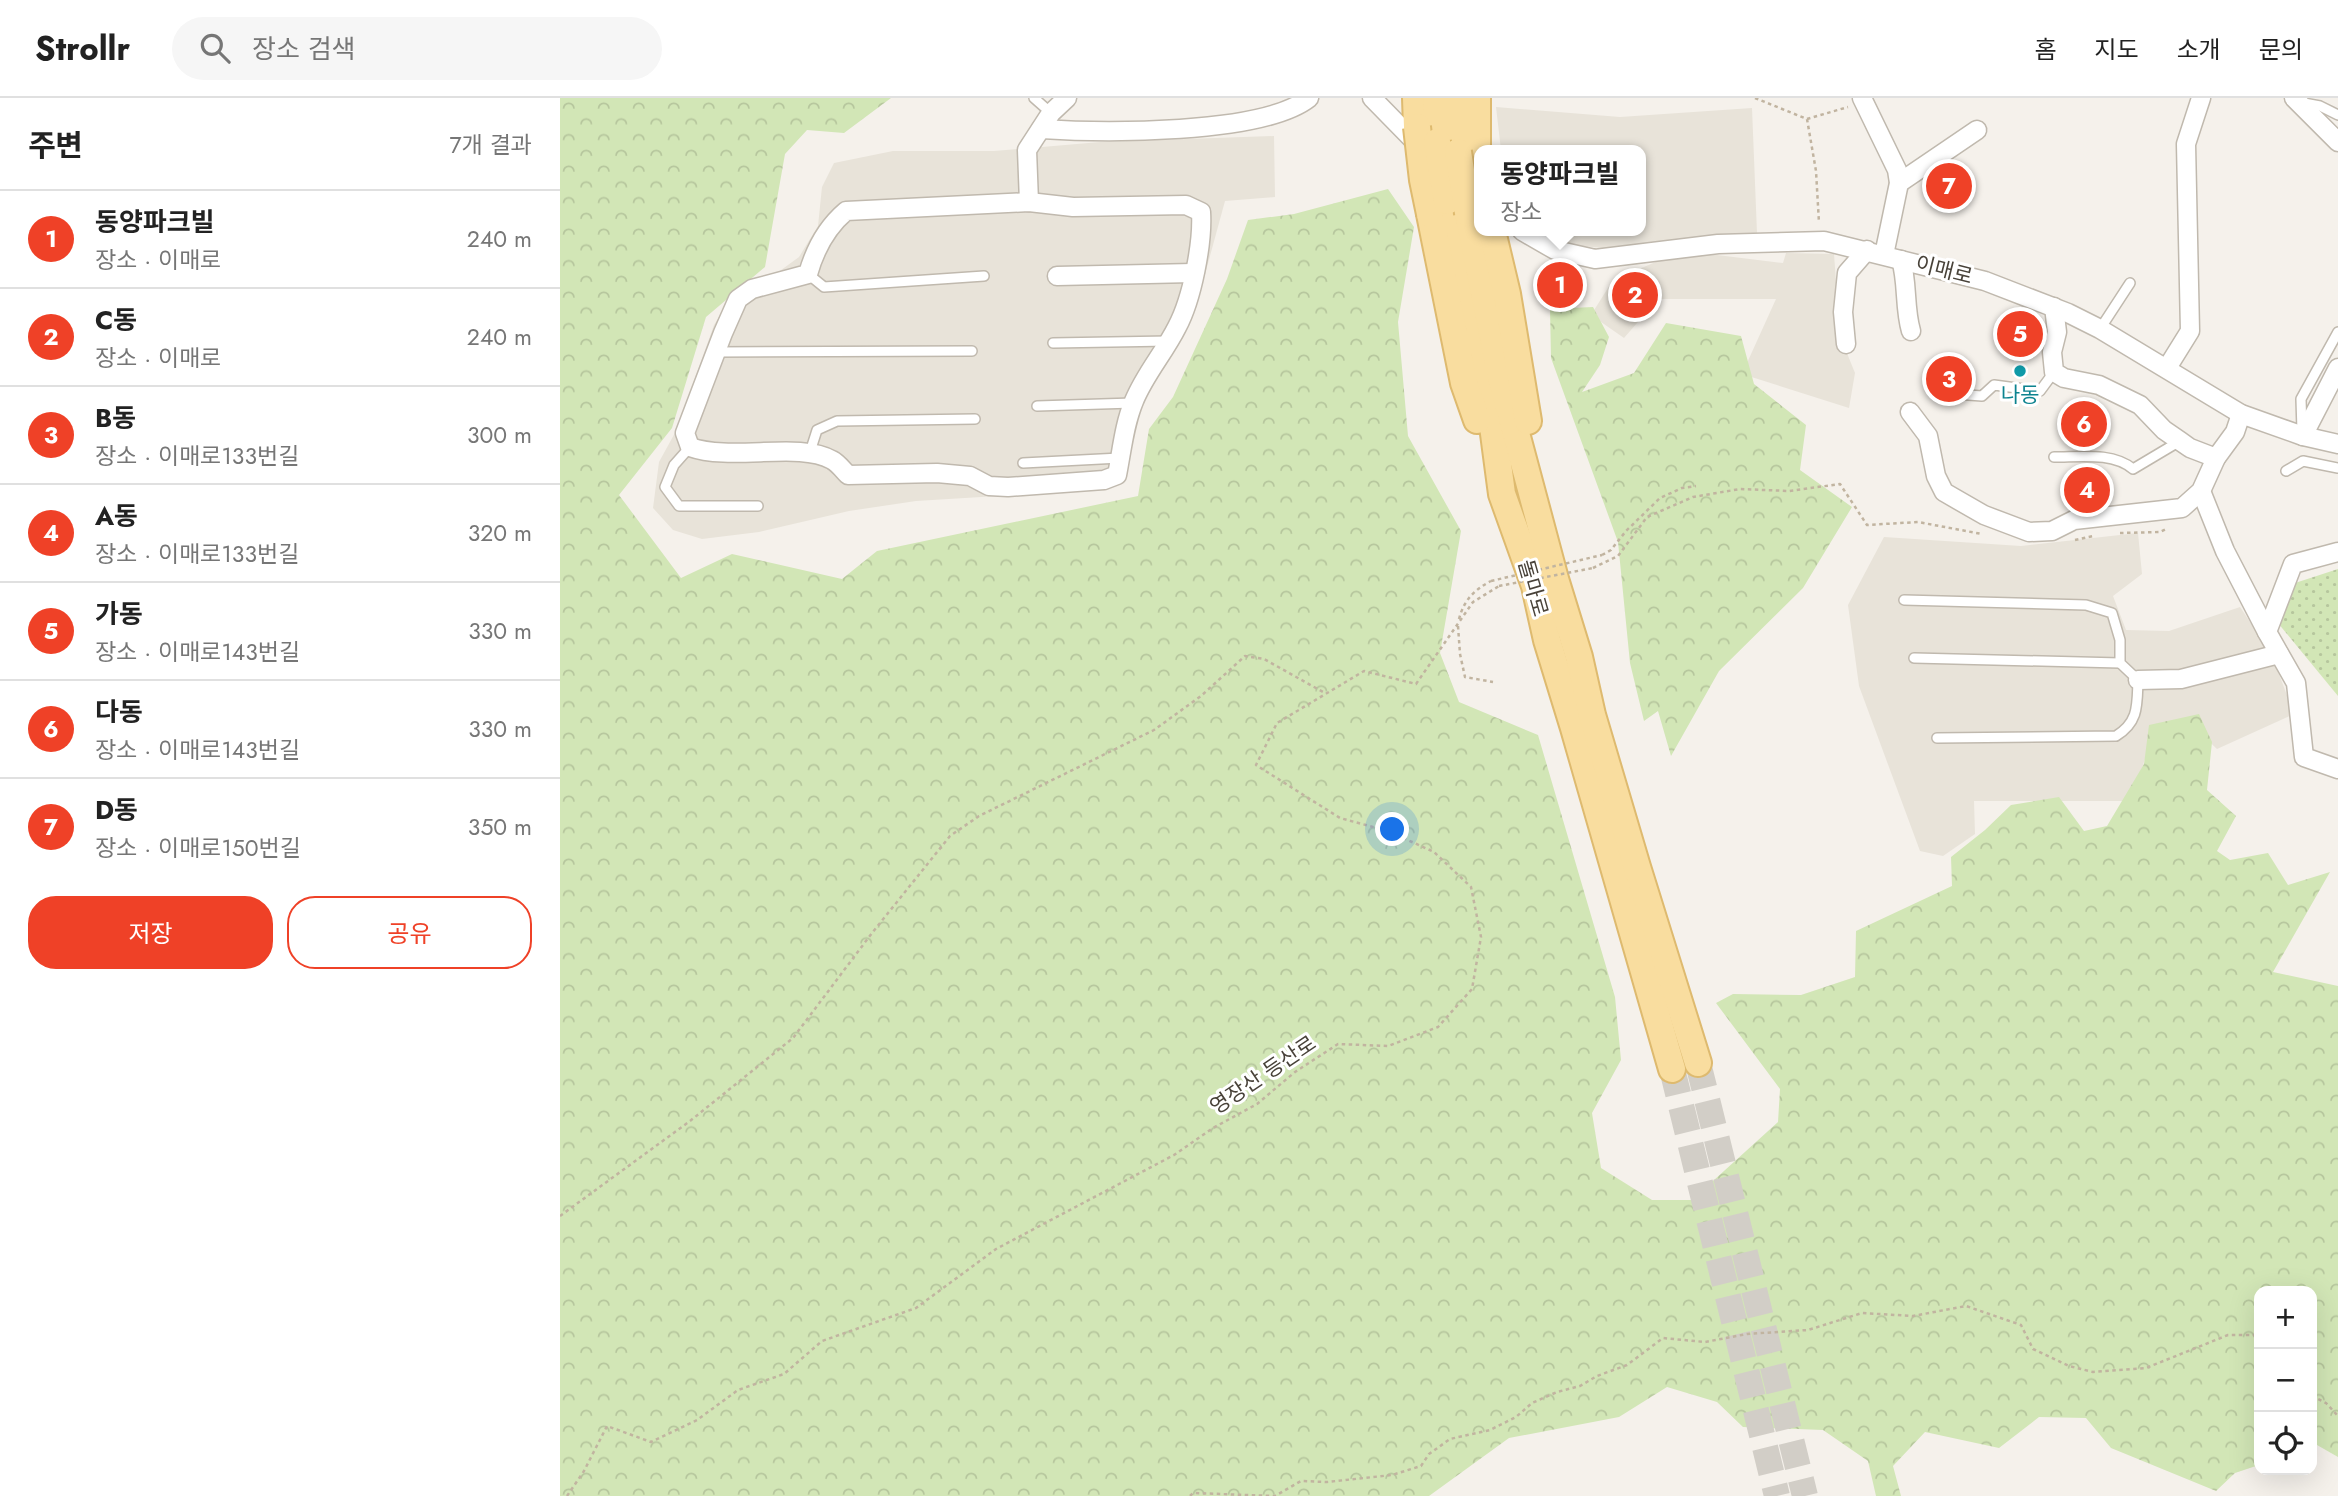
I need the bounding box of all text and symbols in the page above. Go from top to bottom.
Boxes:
search box [172,17,662,80]
text: Strollr [35,25,130,72]
icon: search [196,29,234,67]
text: 장소 검색 [252,30,356,68]
text: 홈 [2034,32,2056,67]
text: 지도 [2094,32,2139,67]
text: 소개 [2177,32,2221,67]
text: 문의 [2259,32,2303,67]
text: 주변 [28,124,83,167]
text: 7개 결과 [450,128,532,162]
popup [1474,145,1646,236]
text: 동양파크빌 [1500,155,1620,193]
pin: 7 [1926,160,1972,212]
text: 장소 [1500,195,1543,229]
text: 동양파크빌 [95,203,215,241]
text: 1 [45,222,57,256]
text: 240 m [467,222,532,256]
text: 장소 · 이매로 [95,243,222,277]
street label: 이매로 [1912,248,1976,292]
pin: 1 [1537,259,1583,311]
pin: 2 [1612,269,1658,321]
text: C동 [95,301,137,339]
pin: 5 [1997,308,2043,360]
text: 2 [43,320,59,354]
text: 240 m [467,320,532,354]
text: 장소 · 이매로 [95,341,222,375]
pin: 3 [1926,353,1972,405]
marker: 나동 [2012,363,2028,379]
place label: 나동 [2001,380,2039,410]
pin: 6 [2061,398,2107,450]
text: B동 [95,399,136,437]
text: 3 [44,418,58,452]
text: 300 m [467,418,532,452]
text: 장소 · 이매로133번길 [95,439,299,473]
pin: 4 [2064,464,2110,516]
text: A동 [95,497,138,535]
text: 4 [43,516,59,550]
text: 320 m [468,516,532,550]
text: 장소 · 이매로133번길 [95,537,299,571]
street label: 돌마로 [1511,556,1555,620]
text: 가동 [95,595,143,633]
text: 5 [44,614,58,648]
text: 330 m [468,614,532,648]
text: 장소 · 이매로143번길 [95,635,300,669]
text: 다동 [95,693,143,731]
text: 6 [43,712,59,746]
text: 330 m [468,712,532,746]
text: 장소 · 이매로143번길 [95,733,300,767]
text: D동 [95,791,138,829]
text: 7 [44,810,58,844]
text: 350 m [468,810,532,844]
your location [1375,812,1409,846]
text: 장소 · 이매로150번길 [95,831,301,865]
button: 저장 [28,896,273,969]
button: 공유 [287,896,532,969]
street label: 영장산 등산로 [1204,1028,1322,1122]
map controls [2254,1286,2317,1475]
button: + [2254,1286,2317,1349]
button: − [2254,1349,2317,1412]
button: locate [2254,1412,2317,1475]

